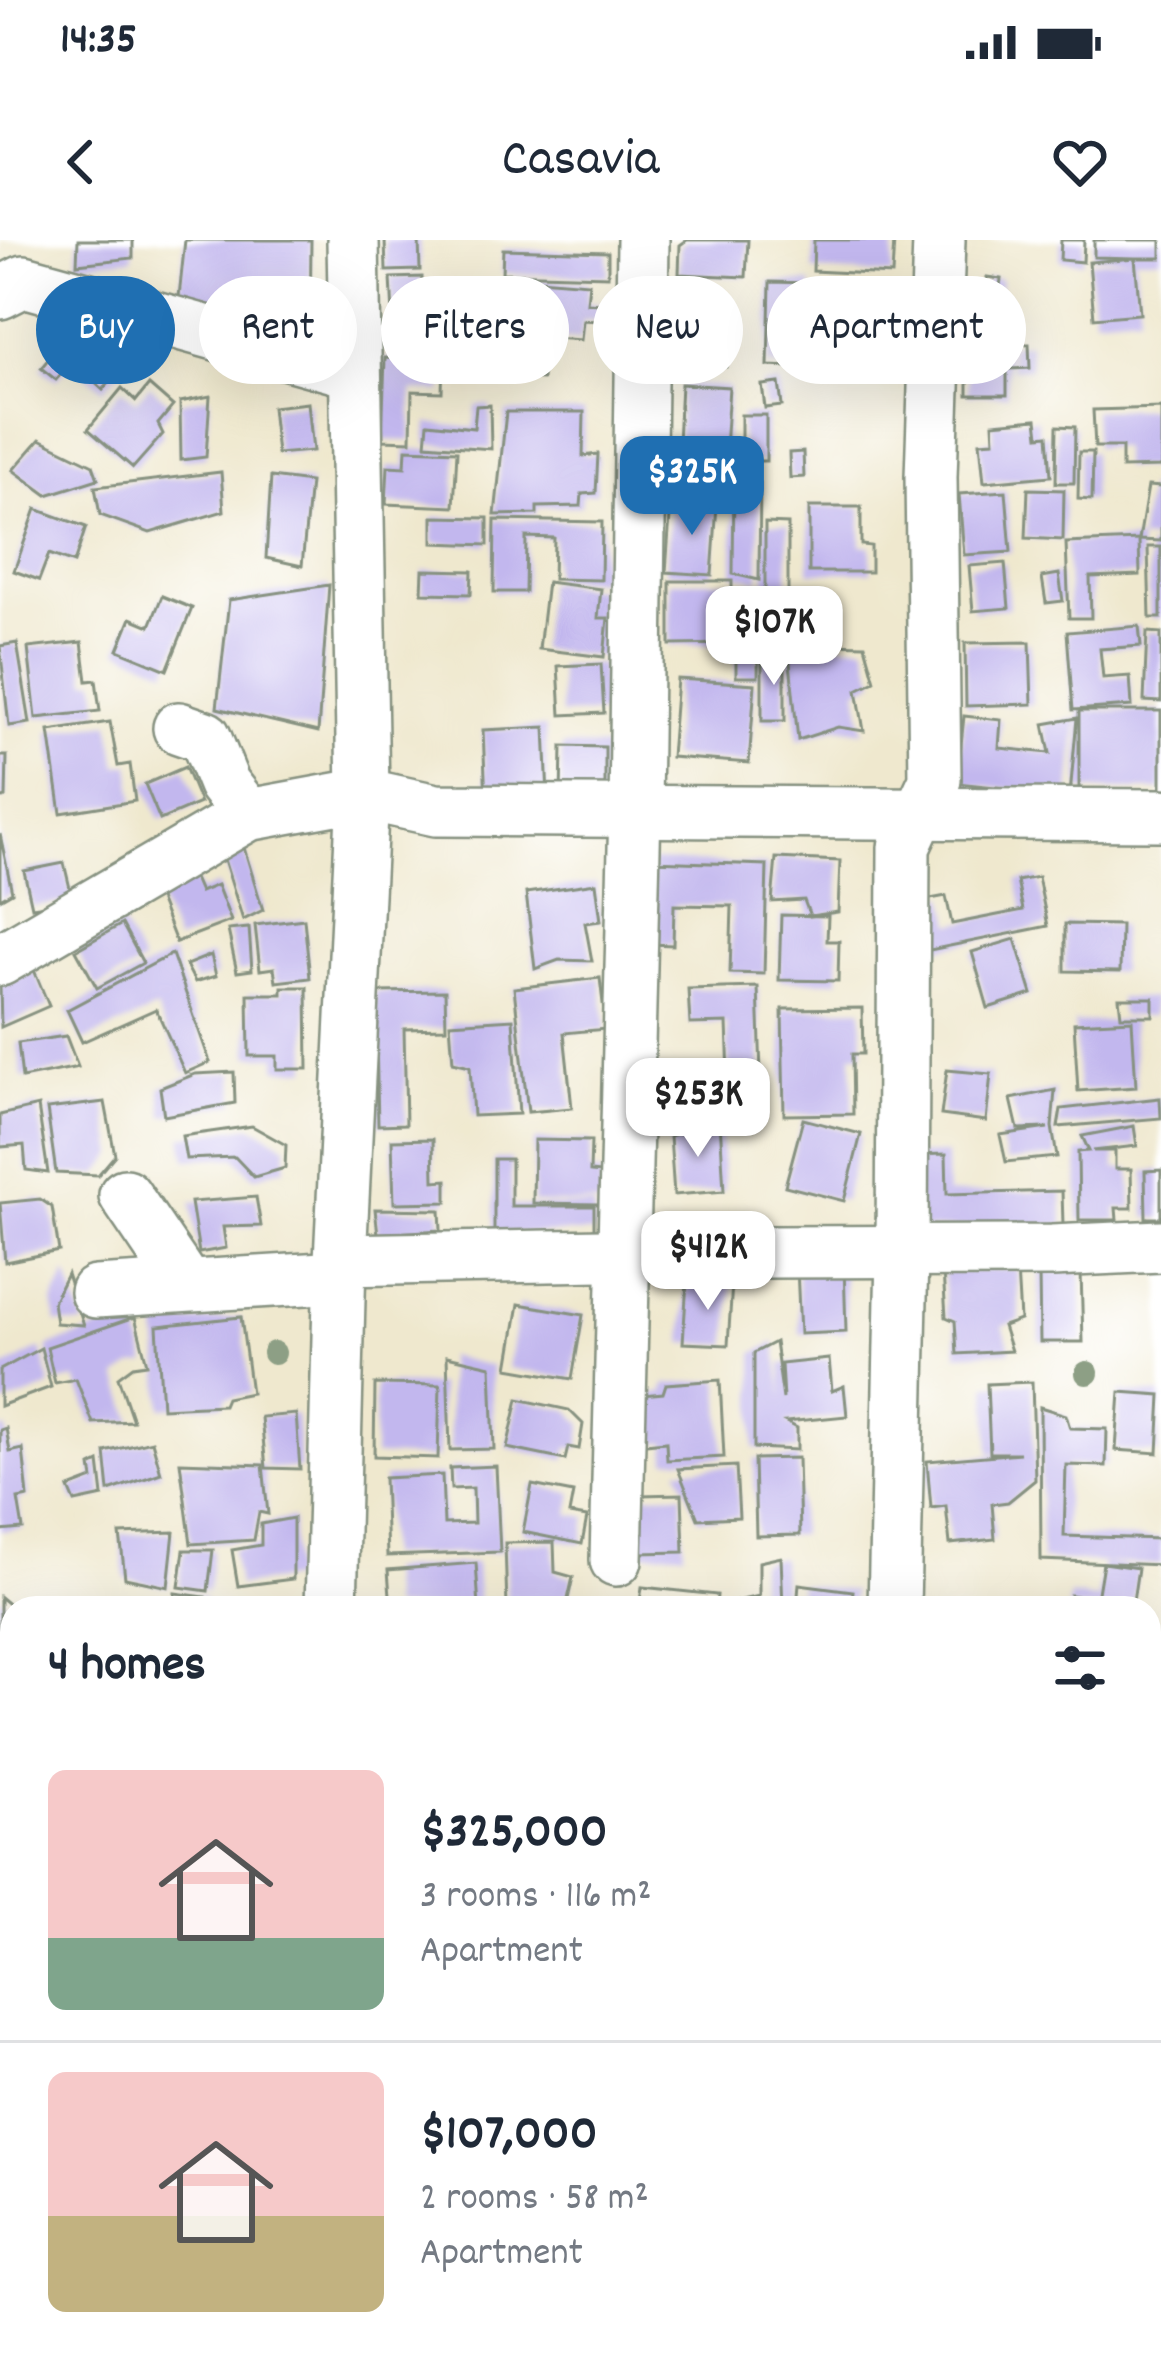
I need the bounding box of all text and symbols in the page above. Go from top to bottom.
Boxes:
text: 14:35 [60,10,137,74]
text: Casavia [502,124,659,201]
icon: back [48,129,114,195]
icon: heart [1047,129,1113,195]
chip: Buy [36,276,175,384]
chip: Rent [199,276,357,384]
chip: Filters [381,276,569,384]
chip: New [593,276,743,384]
chip: Apartment [767,276,1026,384]
pin: $325K [608,436,776,538]
text: $325K [647,447,737,502]
pin: $107K [690,586,858,688]
text: $107K [733,597,815,652]
pin: $253K [614,1058,782,1160]
text: $253K [653,1069,743,1124]
pin: $412K [624,1211,792,1313]
text: $412K [668,1222,748,1277]
text: 4 homes [48,1632,206,1704]
icon: filters [1047,1635,1113,1701]
text: $325,000 [420,1799,607,1871]
icon: home [144,1818,288,1962]
text: 3 rooms · 116 m² [420,1871,652,1926]
text: Apartment [420,1926,583,1981]
text: $107,000 [420,2101,597,2173]
icon: home [144,2120,288,2264]
text: 2 rooms · 58 m² [420,2173,649,2228]
text: Apartment [420,2228,583,2283]

